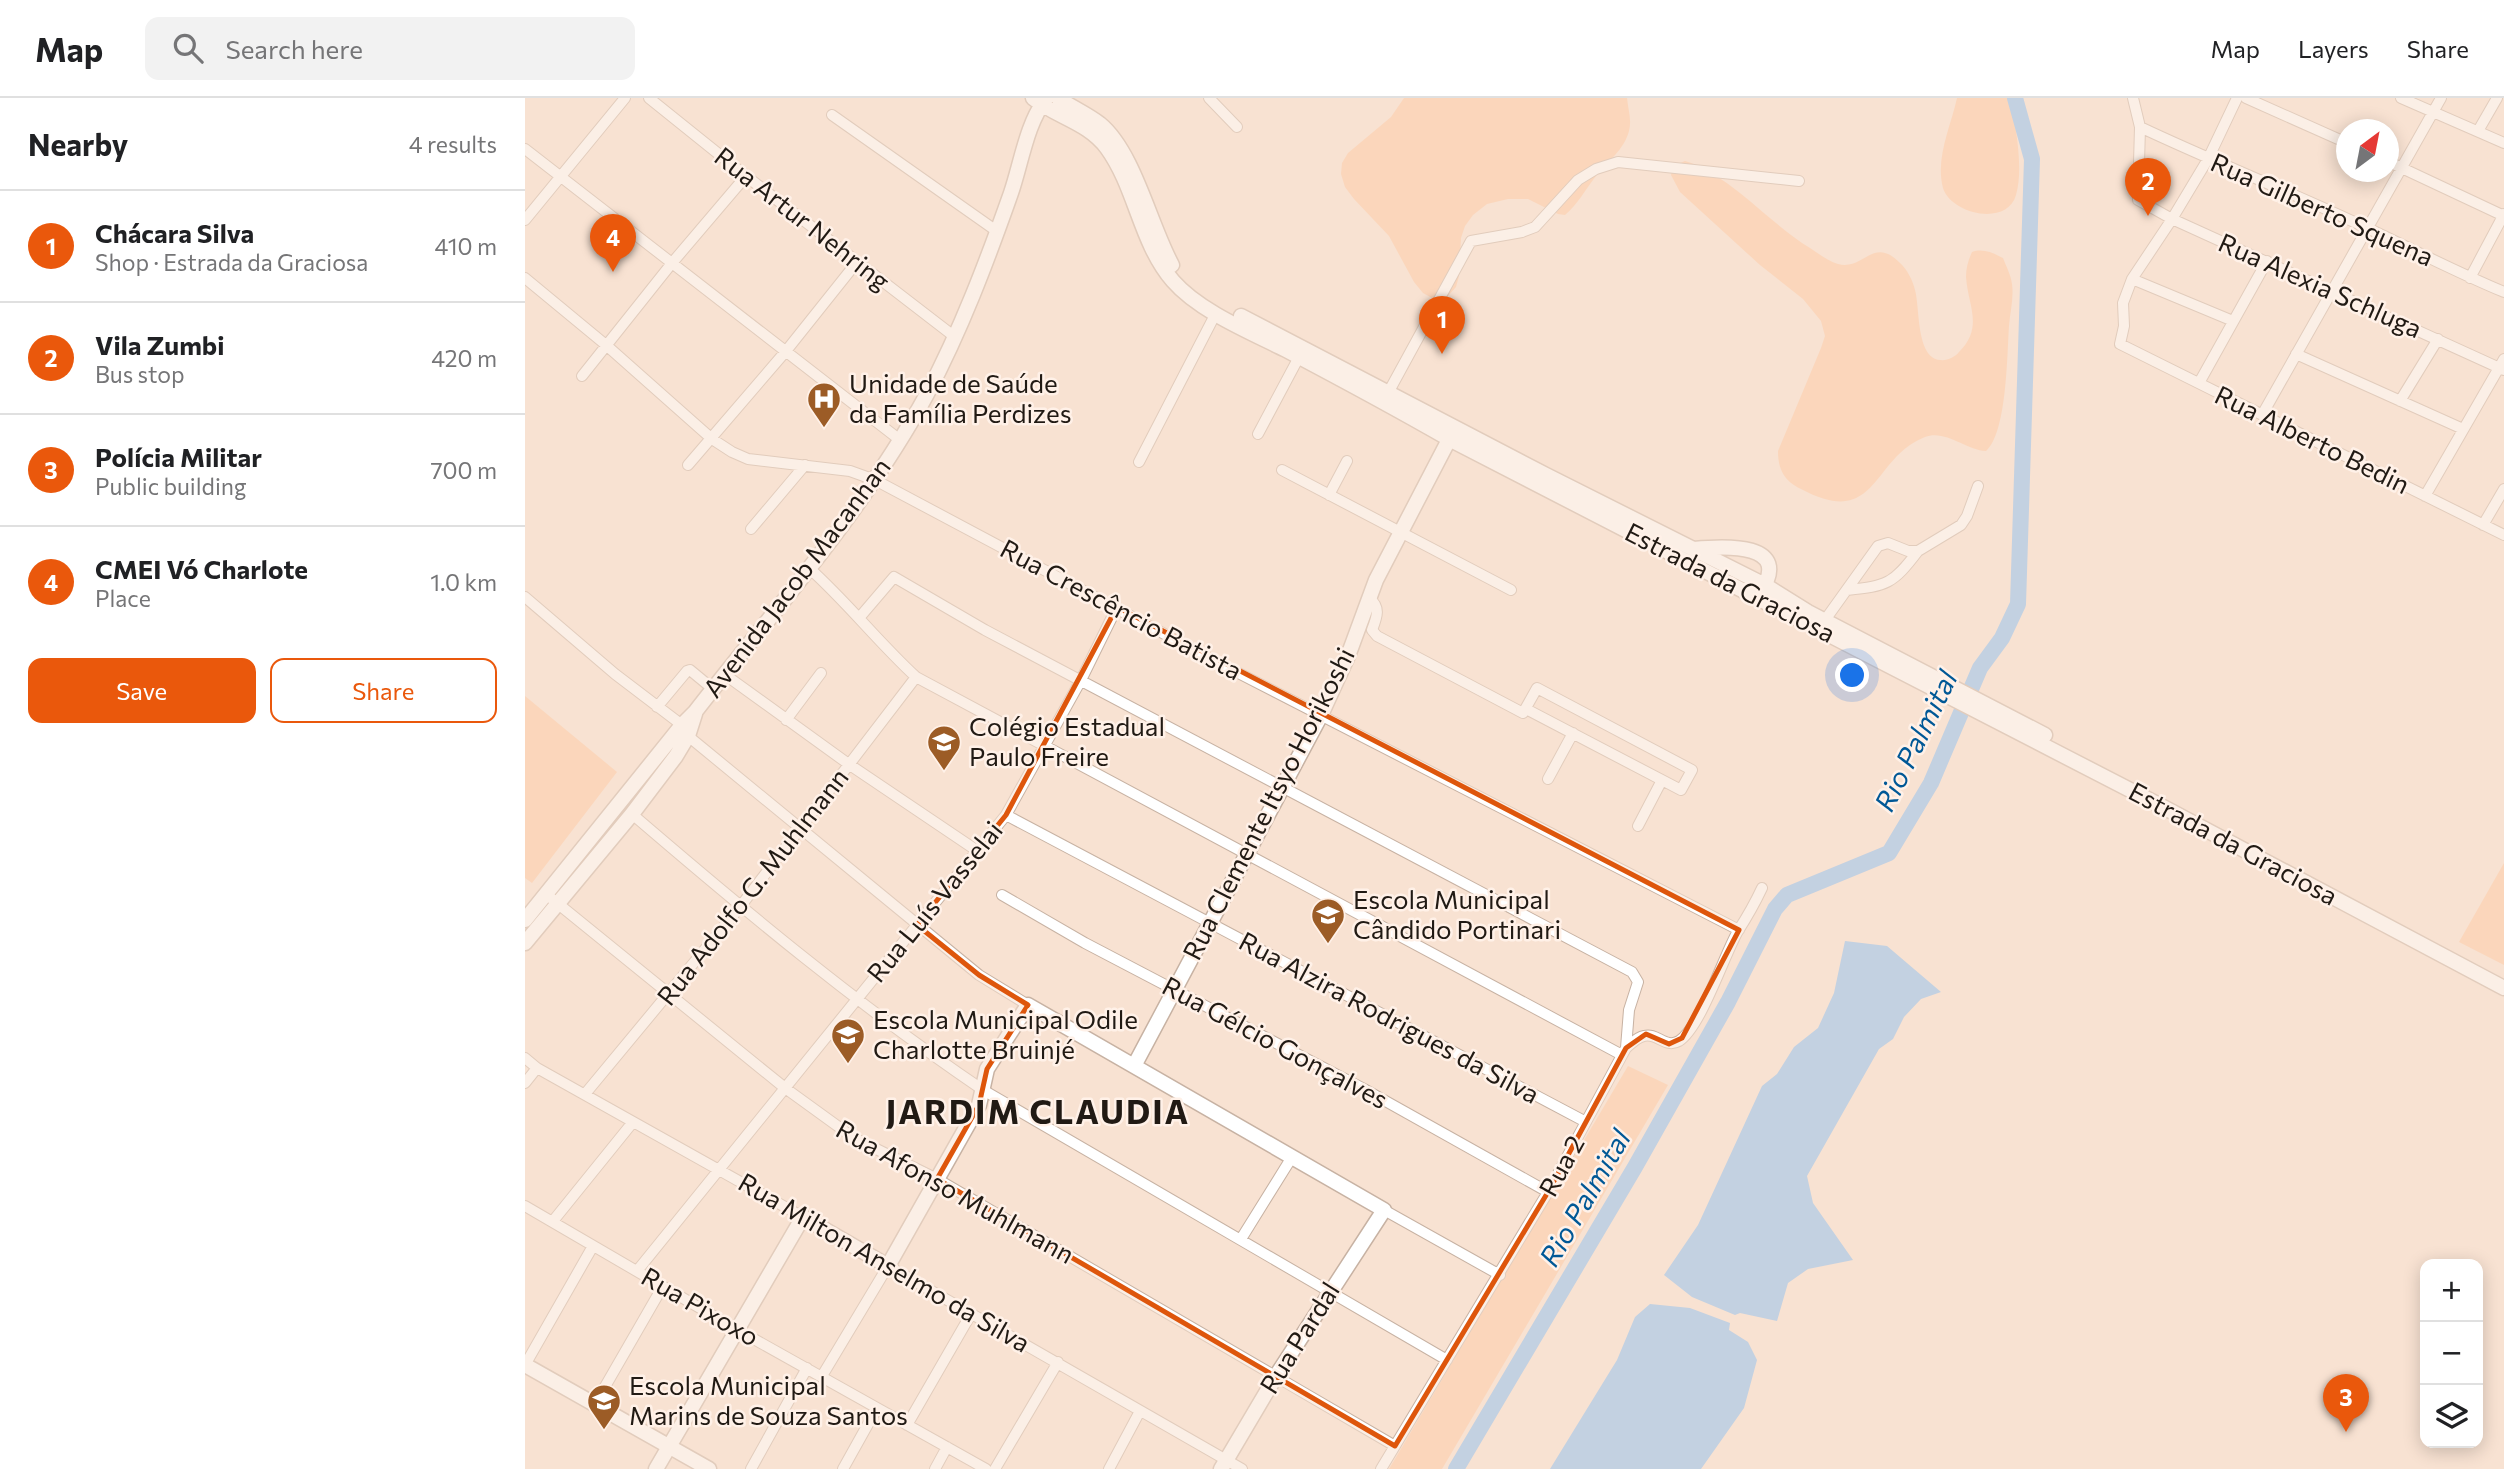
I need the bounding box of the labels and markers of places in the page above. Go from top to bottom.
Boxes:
pin: 2 [2125,158,2171,216]
pin: 4 [590,214,636,272]
pin: 1 [1419,296,1465,354]
place label: Unidade de Saúde da Família Perdizes [849,367,1072,428]
hospital icon: Unidade de Saúde da Família Perdizes [805,380,843,429]
place label: Colégio Estadual Paulo Freire [969,710,1165,771]
school or university icon: Colégio Estadual Paulo Freire [925,723,963,772]
place label: Escola Municipal Cândido Portinari [1353,883,1561,944]
school or university icon: Escola Municipal Cândido Portinari [1309,896,1347,945]
place label: Escola Municipal Odile Charlotte Bruinjé [873,1003,1138,1064]
school or university icon: Escola Municipal Odile Charlotte Bruinjé [829,1016,867,1065]
place label: Escola Municipal Marins de Souza Santos [629,1369,908,1430]
pin: 3 [2323,1374,2369,1432]
school or university icon: Escola Municipal Marins de Souza Santos [585,1382,623,1431]

